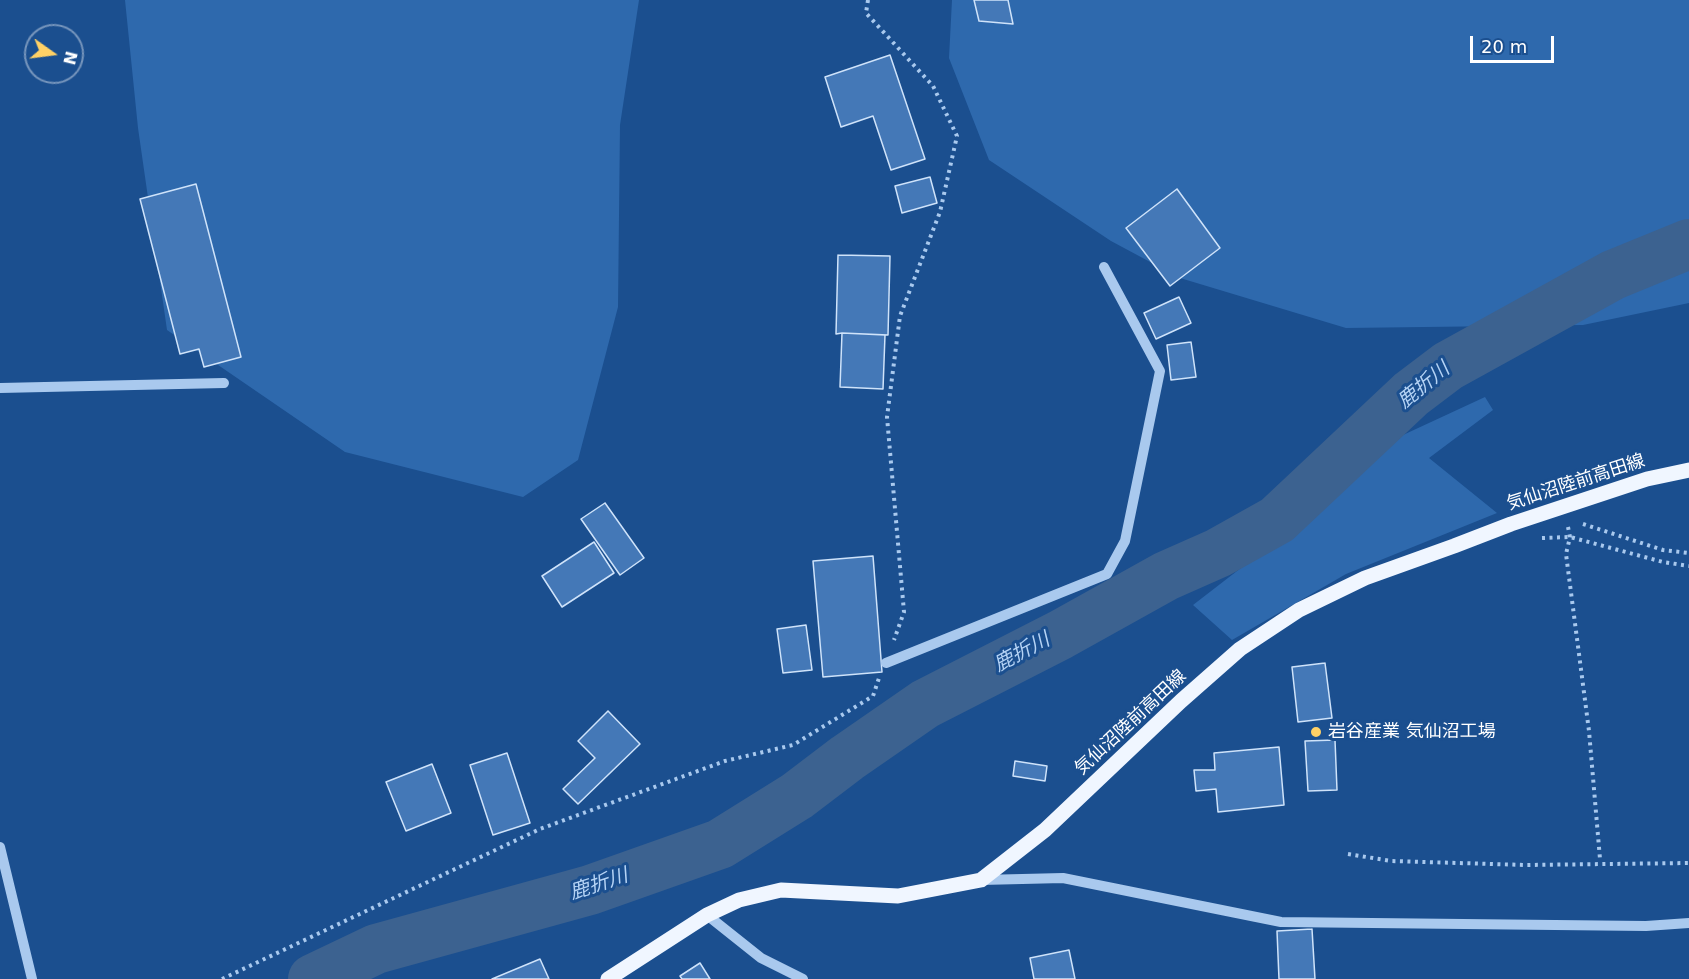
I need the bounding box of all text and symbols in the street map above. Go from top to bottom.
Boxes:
north arrow [24,24,84,84]
scale bar [1473,24,1557,62]
text: 20 m [1481,36,1527,57]
text: N [59,49,81,67]
water label: 鹿折川 [1393,358,1455,414]
street label: 気仙沼陸前高田線 [1504,450,1648,516]
water label: 鹿折川 [990,628,1054,678]
street label: 気仙沼陸前高田線 [1071,666,1191,780]
place label: 岩谷産業 気仙沼工場 [1328,721,1496,743]
marker: 岩谷産業 気仙沼工場 [1309,725,1323,739]
water label: 鹿折川 [567,864,631,906]

